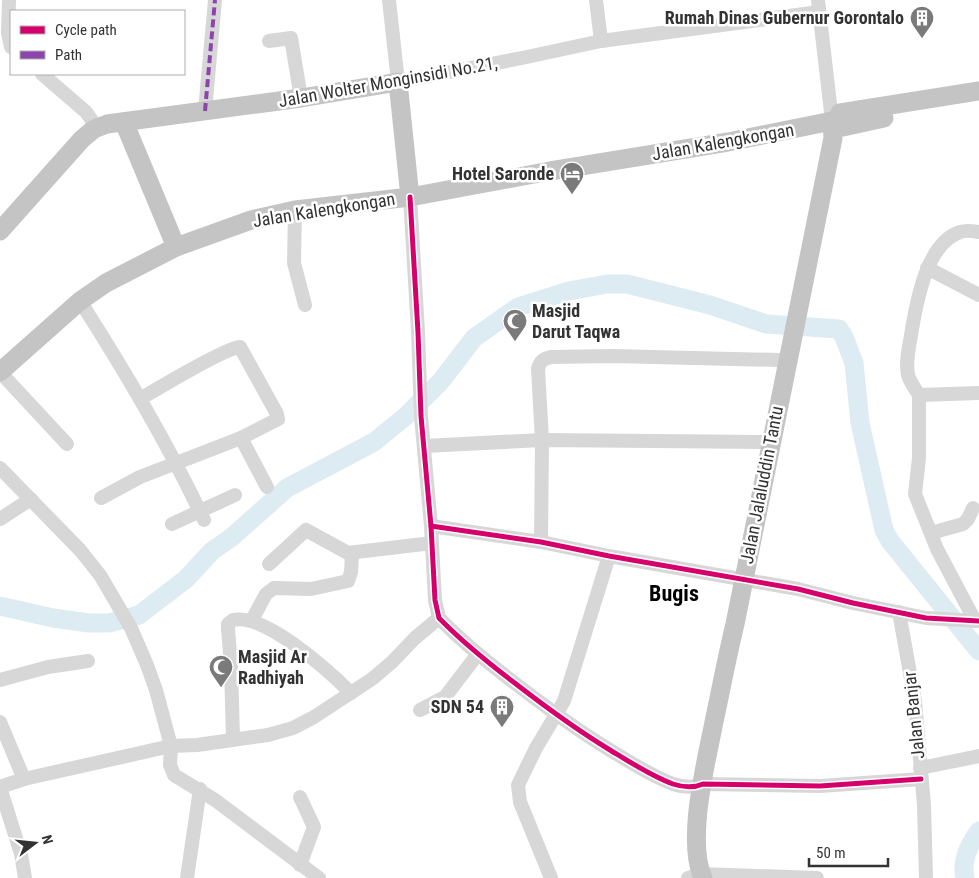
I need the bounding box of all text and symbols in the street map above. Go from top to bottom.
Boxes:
building icon: Rumah Dinas Gubernur Gorontalo [909,5,935,39]
place label: Rumah Dinas Gubernur Gorontalo [665,7,904,28]
legend [10,10,185,75]
text: Cycle path [55,21,117,39]
text: Path [55,46,82,64]
street label: Jalan Wolter Monginsidi No.21, [277,52,499,111]
street label: Jalan Kalengkongan [650,119,795,164]
hotel icon: Hotel Saronde [559,161,585,195]
place label: Hotel Saronde [452,163,554,184]
street label: Jalan Kalengkongan [251,188,396,231]
place label: Masjid Darut Taqwa [532,300,620,342]
mosque icon: Masjid Darut Taqwa [502,308,528,342]
street label: Jalan Jalaluddin Tantu [736,404,787,565]
district label: Bugis [649,581,699,606]
place label: Masjid Ar Radhiyah [238,646,307,688]
mosque icon: Masjid Ar Radhiyah [208,654,234,688]
street label: Jalan Banjar [898,670,929,760]
building icon: SDN 54 [489,694,515,728]
place label: SDN 54 [431,696,484,717]
north arrow [10,818,60,868]
text: N [39,833,56,846]
scale bar [809,836,888,868]
text: 50 m [816,844,846,862]

